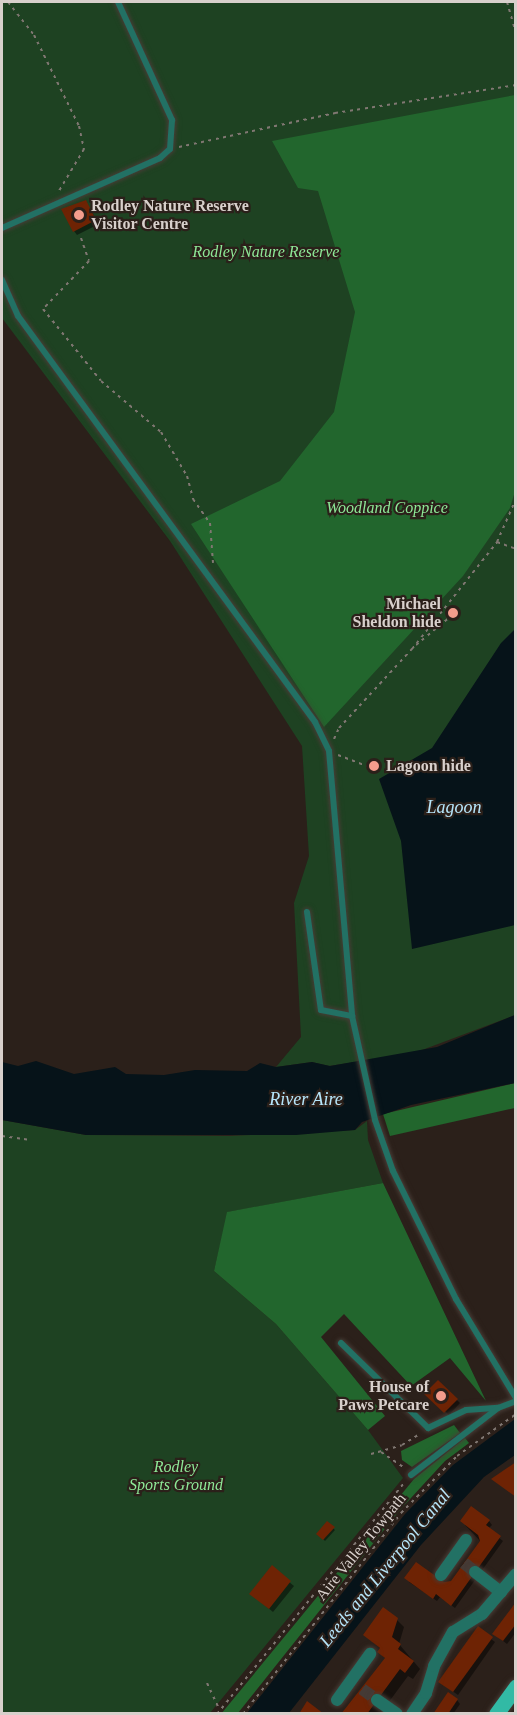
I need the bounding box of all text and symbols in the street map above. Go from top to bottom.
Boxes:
place label: Rodley Nature Reserve Visitor Centre [91,196,249,234]
marker: Rodley Nature Reserve Visitor Centre [72,208,86,222]
park label: Rodley Nature Reserve [193,242,339,262]
park label: Woodland Coppice [326,498,448,518]
place label: Michael Sheldon hide [353,594,441,632]
marker: Michael Sheldon hide [446,606,460,620]
place label: Lagoon hide [386,756,471,776]
marker: Lagoon hide [367,759,381,773]
water label: Lagoon [426,796,482,818]
water label: River Aire [269,1088,343,1110]
place label: House of Paws Petcare [338,1377,429,1415]
marker: House of Paws Petcare [434,1389,448,1403]
park label: Rodley Sports Ground [129,1457,223,1495]
water label: Leeds and Liverpool Canal [315,1485,455,1651]
street label: Aire Valley Towpath [312,1489,410,1605]

